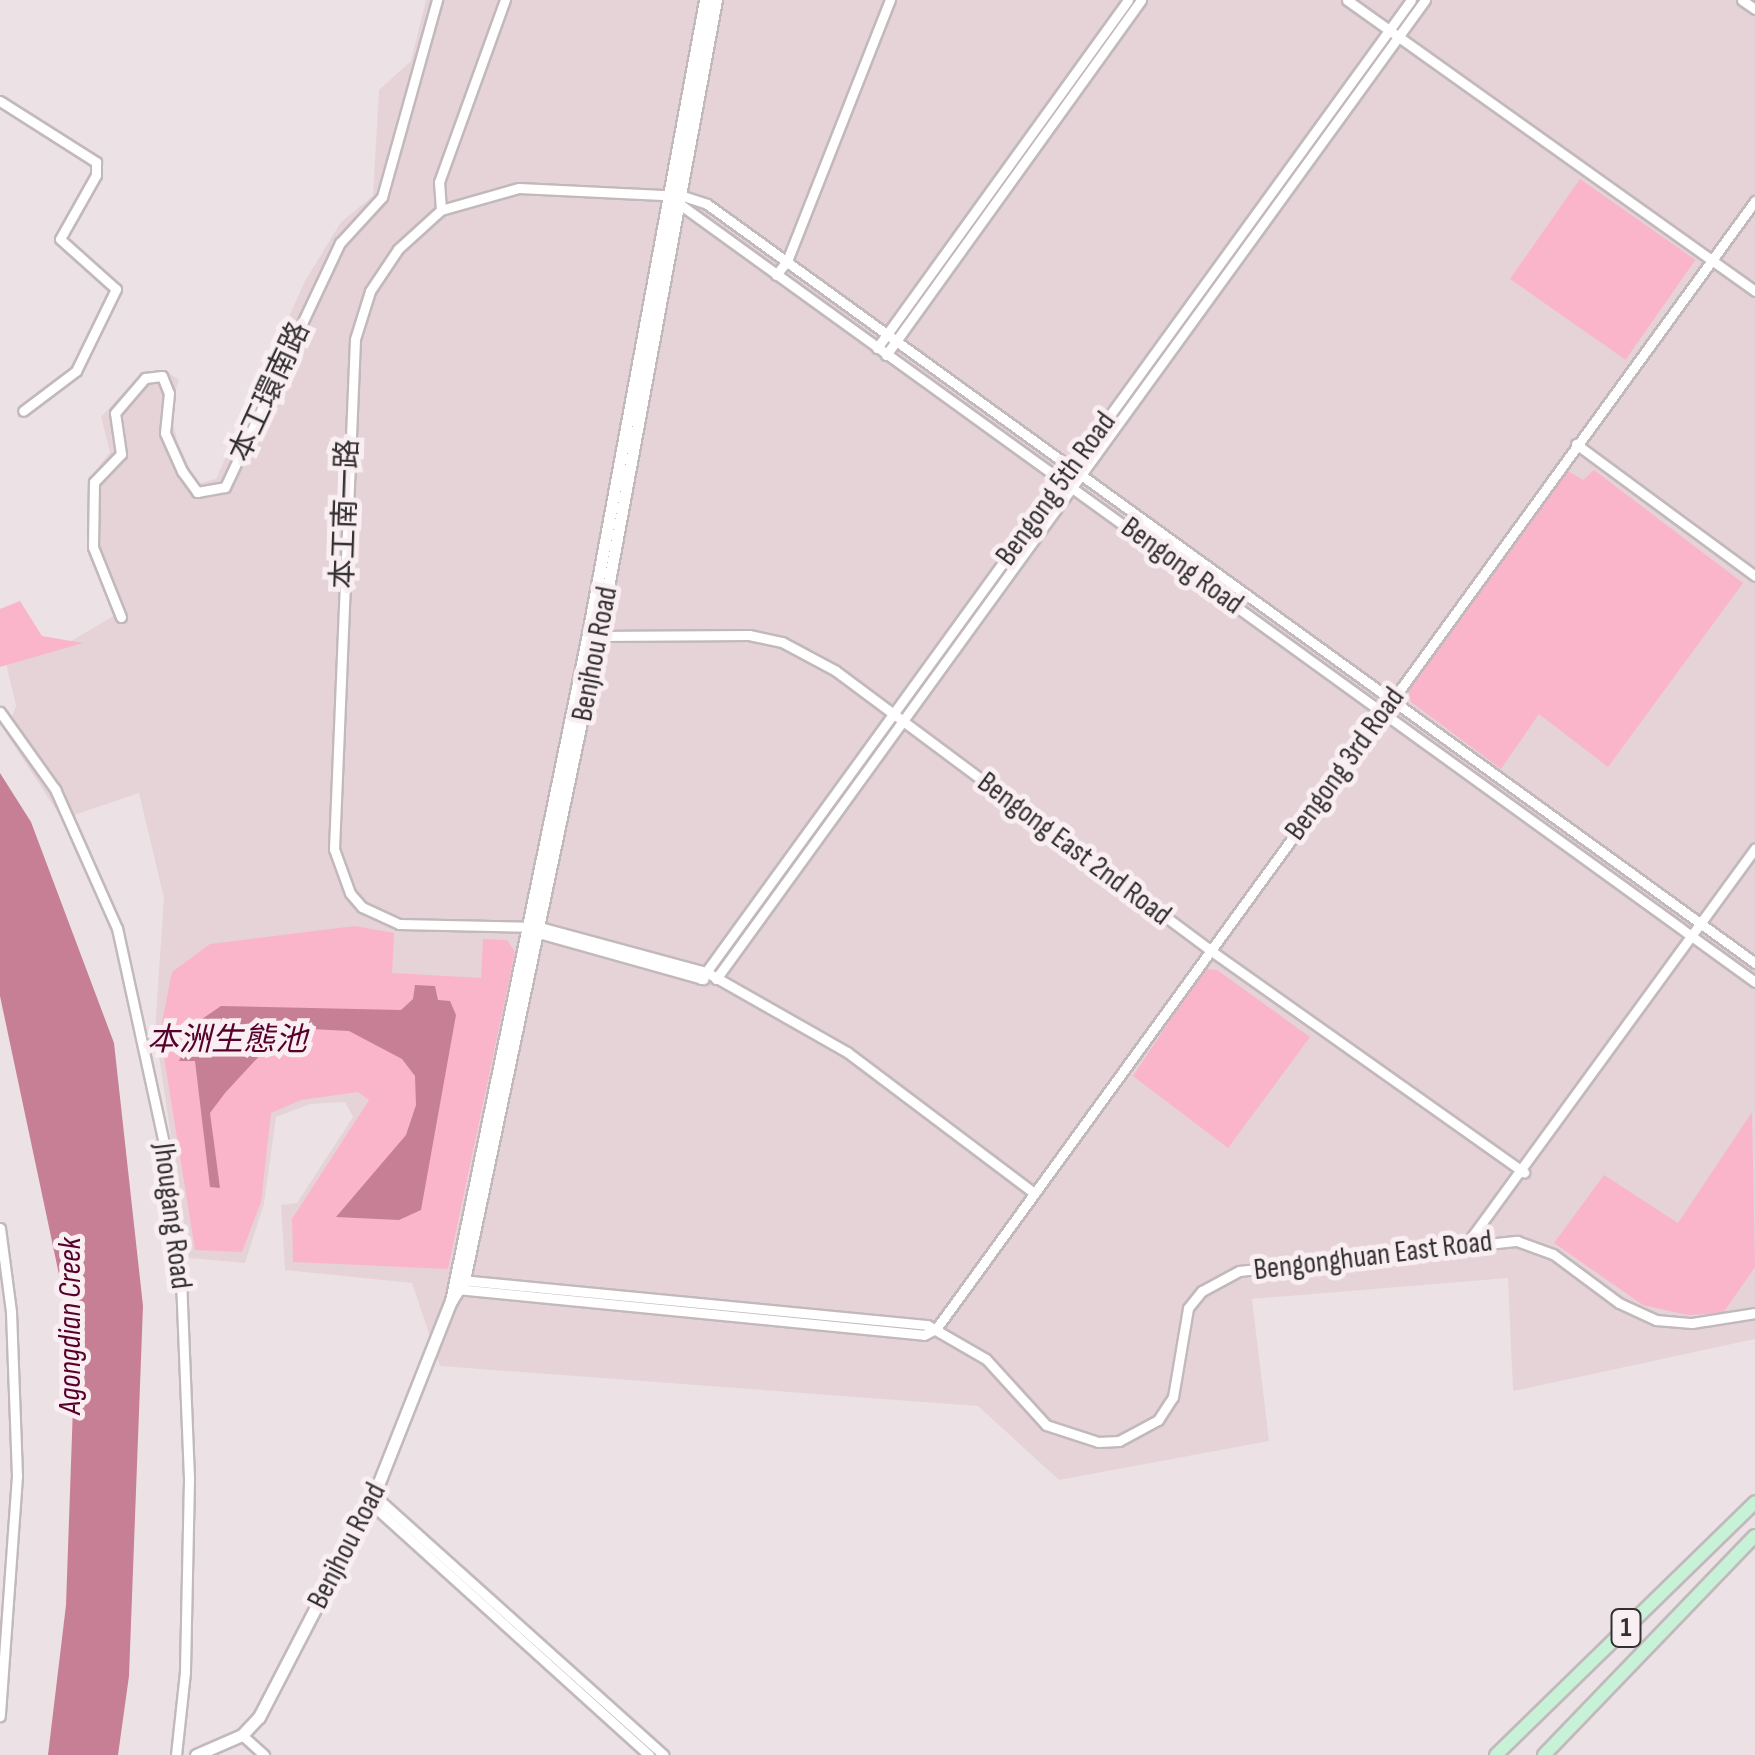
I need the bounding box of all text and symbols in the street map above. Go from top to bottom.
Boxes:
street label: 本工環南路 [222,316,318,468]
street label: Bengong 5th Road [988,405,1124,573]
street label: 本工南一路 [325,438,367,590]
street label: Bengong Road [1114,510,1250,622]
street label: Benjhou Road [564,584,626,724]
street label: Bengong 3rd Road [1278,681,1412,847]
street label: Bengong East 2nd Road [970,765,1178,933]
water label: 本洲生態池 [147,1022,307,1060]
street label: Jhougang Road [145,1141,199,1291]
street label: Bengonghuan East Road [1252,1224,1494,1288]
water label: Agongdian Creek [52,1238,90,1414]
street label: Benjhou Road [300,1477,394,1615]
road number: 1 [1608,1605,1644,1651]

